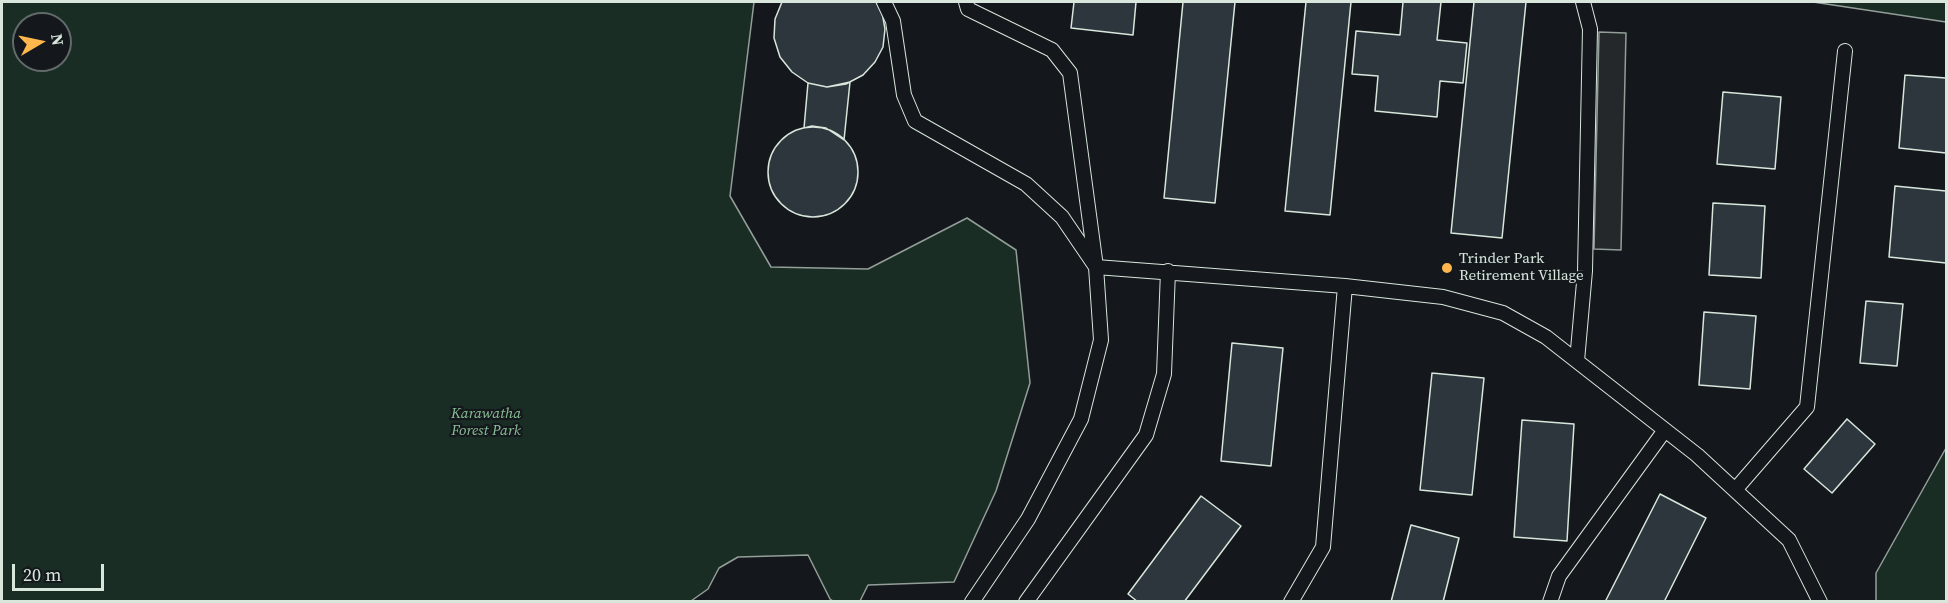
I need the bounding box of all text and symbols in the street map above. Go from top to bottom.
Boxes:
north arrow [12,12,72,72]
text: N [46,32,70,47]
place label: Trinder Park Retirement Village [1459,250,1584,285]
marker: Trinder Park Retirement Village [1440,261,1454,275]
park label: Karawatha Forest Park [451,405,521,440]
scale bar [15,552,106,590]
text: 20 m [23,562,61,587]

